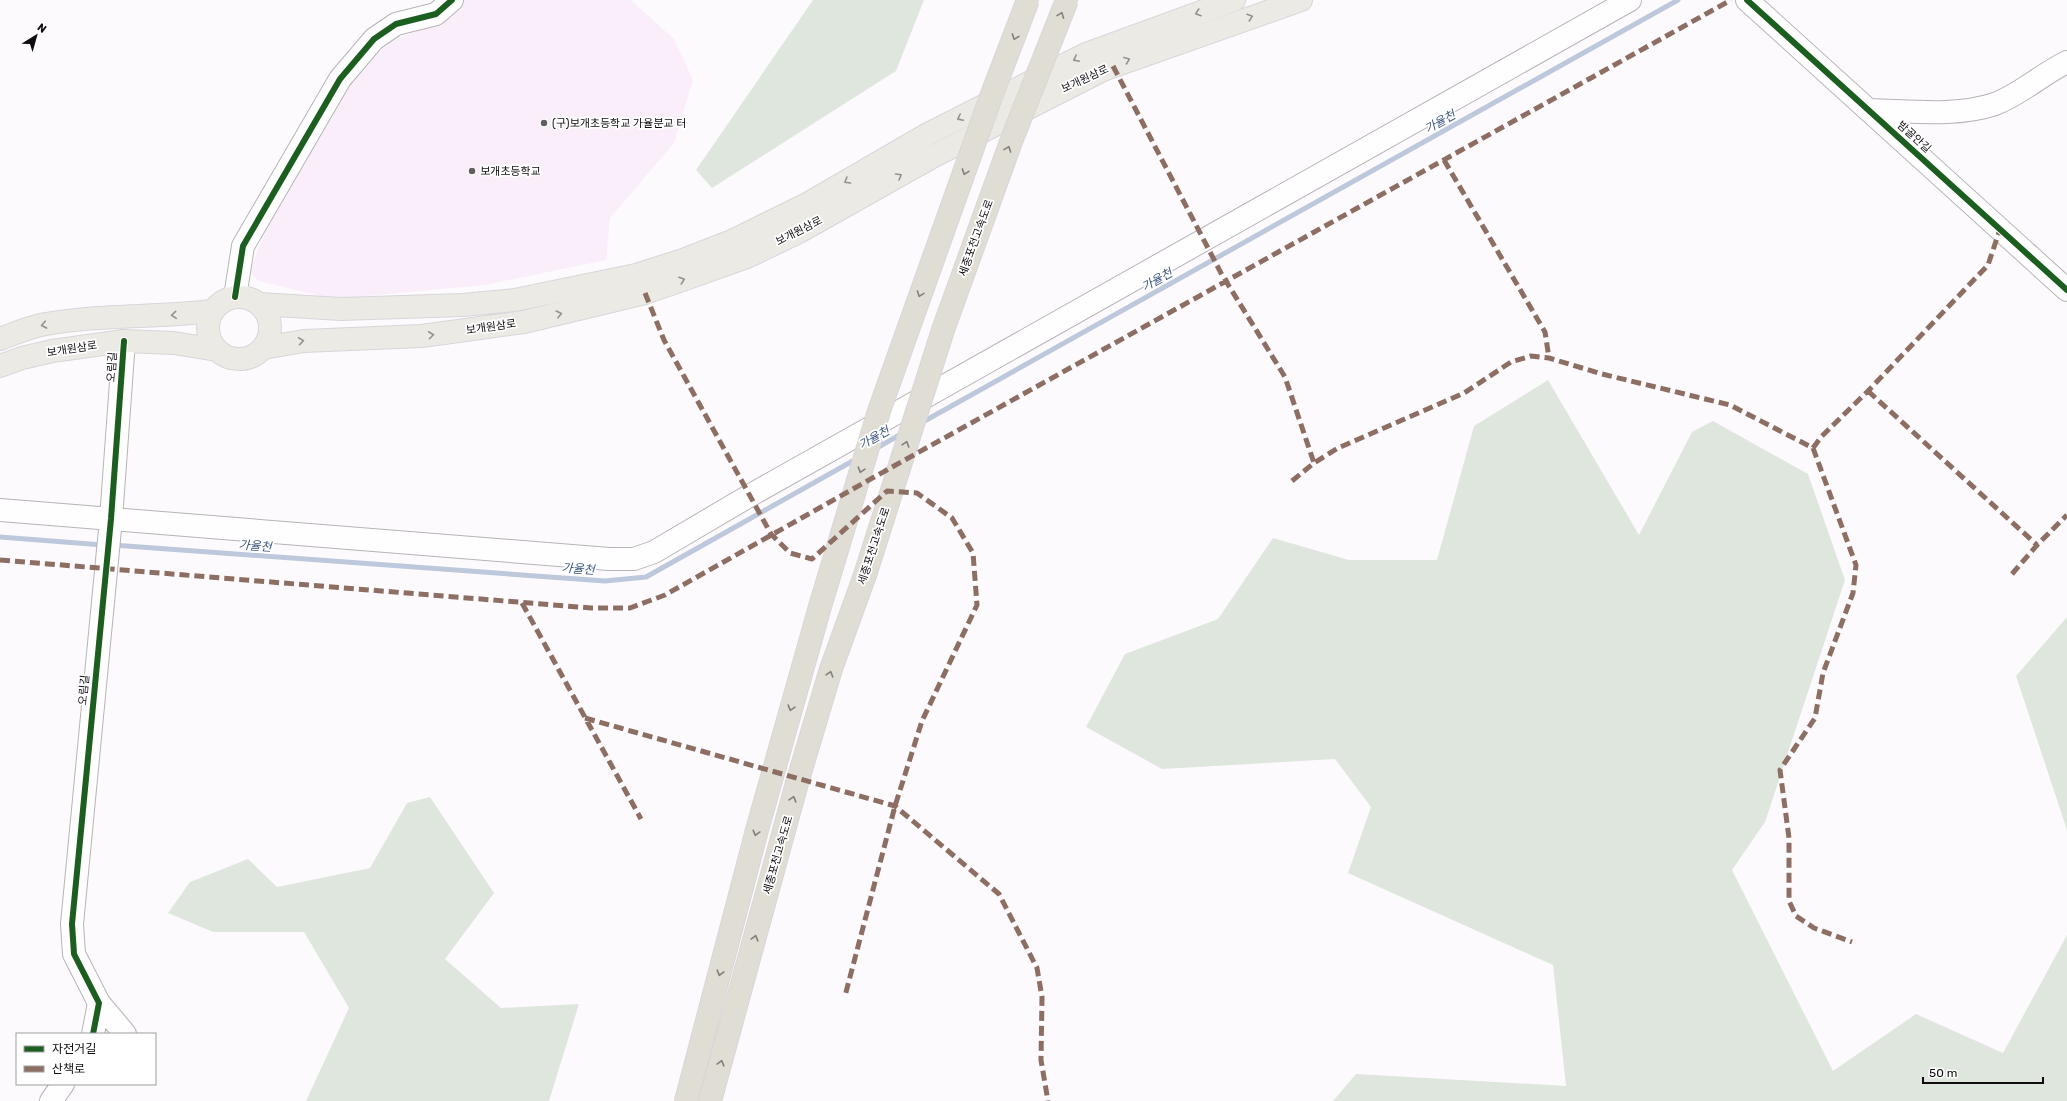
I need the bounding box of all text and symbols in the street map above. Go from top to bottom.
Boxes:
one-way arrow [1194,8,1201,17]
one-way arrow [1057,12,1065,19]
one-way arrow [1246,14,1253,22]
north arrow [16,16,56,56]
text: N [35,21,49,36]
one-way arrow [1011,33,1019,40]
one-way arrow [1073,54,1080,62]
one-way arrow [1124,57,1131,65]
street label: 보개원삼로 [1059,62,1111,96]
water label: 가율천 [1422,107,1460,136]
one-way arrow [957,113,964,121]
place label: (구)보개초등학교 가율분교 터 [552,117,686,130]
marker: (구)보개초등학교 가율분교 터 [539,118,549,128]
street label: 밤골안길 [1895,119,1933,155]
one-way arrow [1004,146,1012,153]
place label: 보개초등학교 [480,165,541,178]
marker: 보개초등학교 [467,166,477,176]
one-way arrow [961,168,969,175]
one-way arrow [895,174,902,181]
one-way arrow [844,177,851,184]
street label: 세종포천고속도로 [956,198,996,278]
street label: 보개원삼로 [774,214,824,248]
water label: 가율천 [1139,265,1177,294]
one-way arrow [678,277,685,285]
one-way arrow [917,290,925,297]
one-way arrow [556,310,562,318]
one-way arrow [171,311,177,320]
street label: 보개원삼로 [465,317,517,337]
one-way arrow [41,321,47,329]
one-way arrow [428,331,434,340]
one-way arrow [298,337,304,346]
street label: 보개원삼로 [46,339,98,359]
street label: 오림길 [104,351,120,383]
water label: 가율천 [856,423,894,452]
one-way arrow [901,440,909,447]
one-way arrow [857,466,866,473]
street label: 세종포천고속도로 [855,505,893,587]
water label: 가율천 [238,538,274,554]
water label: 가율천 [561,561,597,577]
one-way arrow [825,671,834,678]
street label: 오림길 [76,674,92,706]
one-way arrow [788,705,796,711]
one-way arrow [788,796,797,803]
street label: 세종포천고속도로 [761,814,795,896]
one-way arrow [752,830,761,837]
one-way arrow [750,935,758,941]
one-way arrow [716,969,724,976]
legend [16,1033,156,1085]
text: 자전거길 [52,1042,96,1056]
scale bar [1923,1059,2043,1085]
one-way arrow [716,1060,724,1067]
text: 산책로 [52,1062,85,1076]
text: 50 m [1929,1066,1957,1080]

